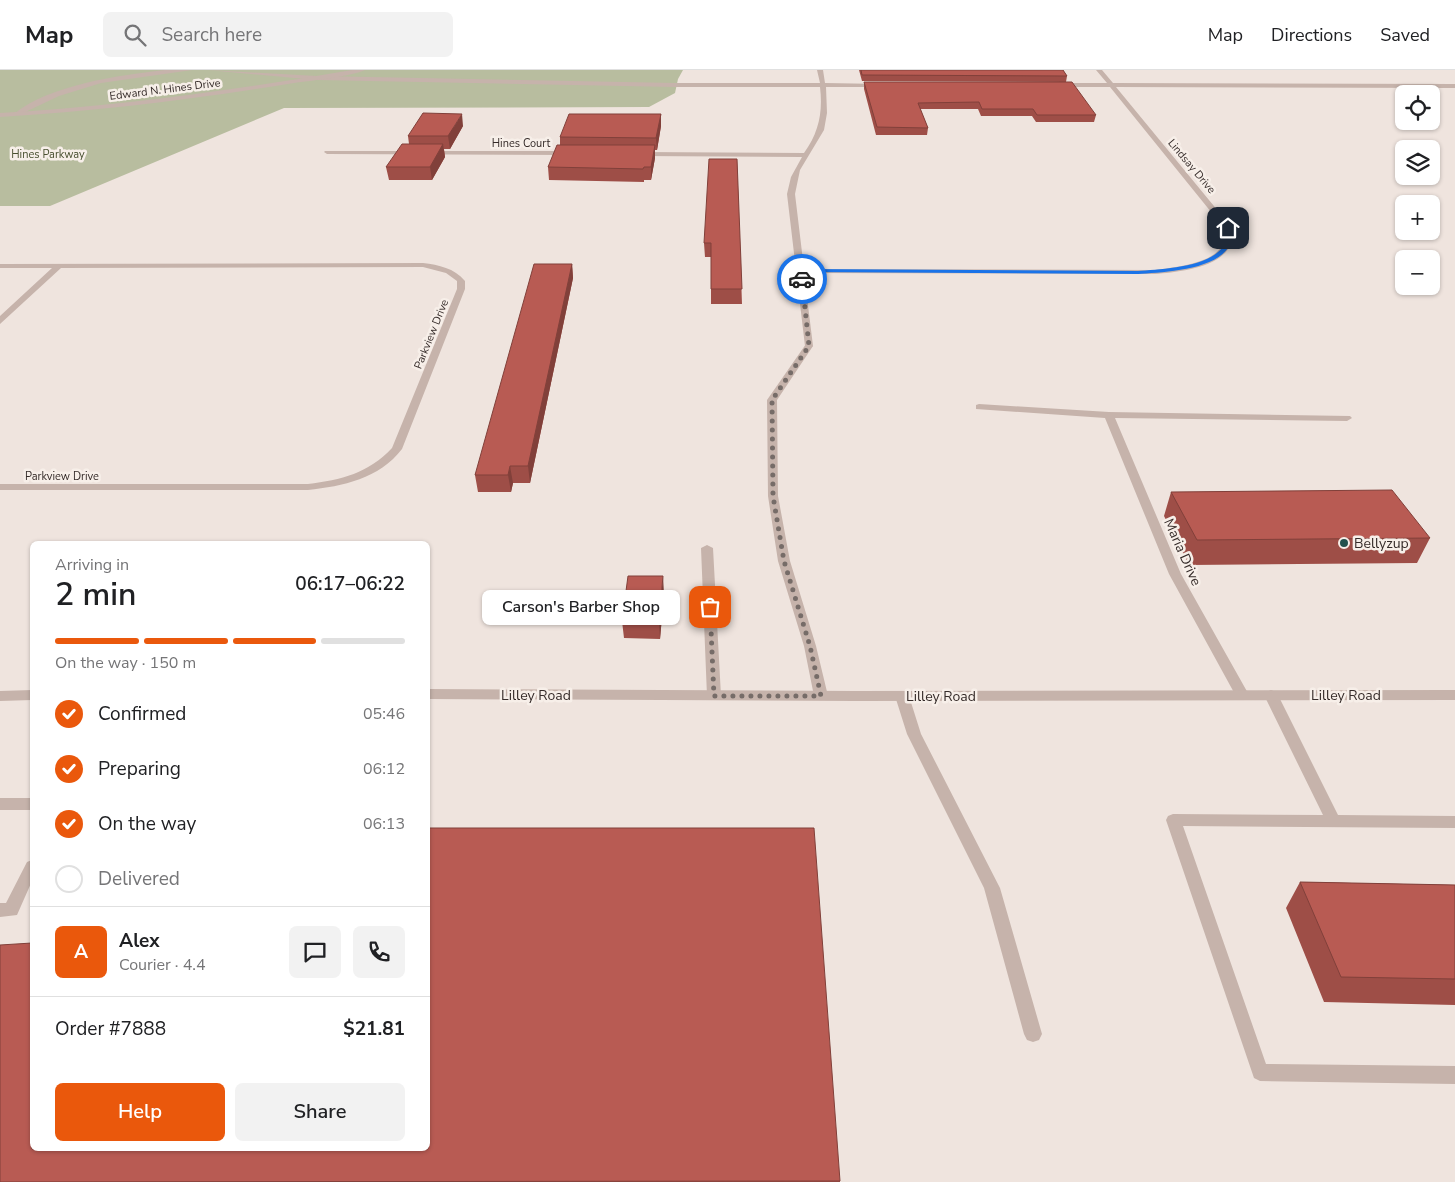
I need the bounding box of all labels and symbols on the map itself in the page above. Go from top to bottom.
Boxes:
street label: Edward N. Hines Drive [109,75,221,104]
street label: Hines Court [492,136,550,151]
street label: Lindsay Drive [1164,136,1219,197]
park label: Hines Parkway [11,147,85,162]
pin [1207,207,1249,249]
courier [777,254,827,304]
street label: Parkview Drive [411,297,452,371]
street label: Parkview Drive [25,469,99,484]
street label: Maria Drive [1159,516,1206,589]
place label: Bellyzup [1354,534,1409,553]
marker: Bellyzup [1338,537,1350,549]
pin [689,586,731,628]
callout: Carson's Barber Shop [482,590,680,624]
street label: Lilley Road [501,686,571,705]
street label: Lilley Road [1311,686,1381,705]
street label: Lilley Road [906,687,976,706]

